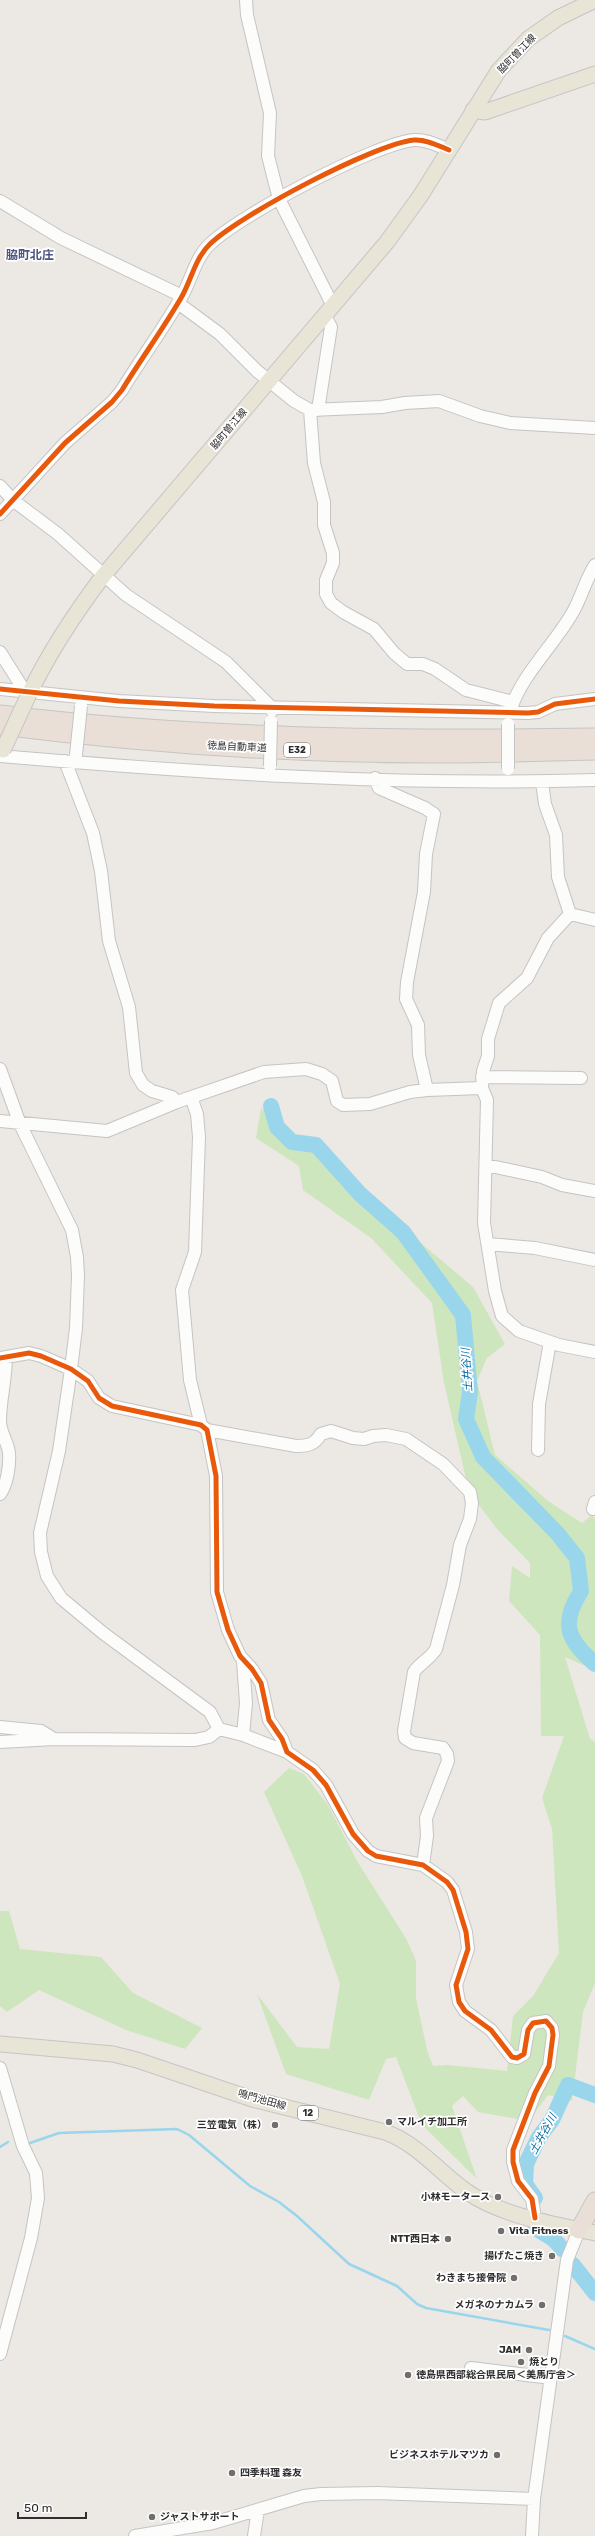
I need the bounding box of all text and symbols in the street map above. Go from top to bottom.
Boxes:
street label: 脇町曽江線 [495,32,539,76]
district label: 脇町北庄 [6,248,54,262]
street label: 脇町曽江線 [208,406,250,452]
street label: 徳島自動車道 [207,739,267,755]
road number: E32 [284,743,310,757]
water label: 土井谷川 [459,1347,475,1392]
street label: 鳴門池田線 [236,2087,288,2113]
road number: 12 [298,2106,318,2120]
water label: 土井谷川 [527,2111,560,2156]
place label: マルイチ加工所 [397,2116,467,2128]
marker: マルイチ加工所 [384,2117,394,2127]
place label: 三笠電気（株） [197,2119,267,2131]
marker: 三笠電気（株） [270,2120,280,2130]
place label: 小林モータース [421,2191,490,2203]
marker: 小林モータース [493,2192,503,2202]
place label: Vita Fitness [509,2225,569,2237]
marker: Vita Fitness [496,2226,506,2236]
place label: NTT西日本 [390,2233,440,2245]
marker: NTT西日本 [443,2234,453,2244]
place label: 揚げたこ焼き [484,2250,544,2262]
marker: 揚げたこ焼き [547,2251,557,2261]
place label: わきまち接骨院 [436,2272,506,2284]
marker: わきまち接骨院 [509,2273,519,2283]
place label: メガネのナカムラ [455,2299,534,2311]
marker: メガネのナカムラ [537,2300,547,2310]
place label: JAM [499,2344,521,2356]
marker: JAM [524,2345,534,2355]
place label: 焼とり [529,2356,559,2368]
marker: 焼とり [516,2357,526,2367]
place label: 徳島県西部総合県民局＜美馬庁舎＞ [416,2369,576,2381]
marker: 徳島県西部総合県民局＜美馬庁舎＞ [403,2370,413,2380]
place label: ビジネスホテルマツカ [389,2449,489,2461]
marker: ビジネスホテルマツカ [492,2450,502,2460]
place label: 四季料理 森友 [240,2467,302,2479]
marker: 四季料理 森友 [227,2468,237,2478]
scale bar [18,2494,86,2520]
text: 50 m [24,2501,52,2515]
place label: ジャストサポート [160,2511,240,2523]
marker: ジャストサポート [147,2512,157,2522]

